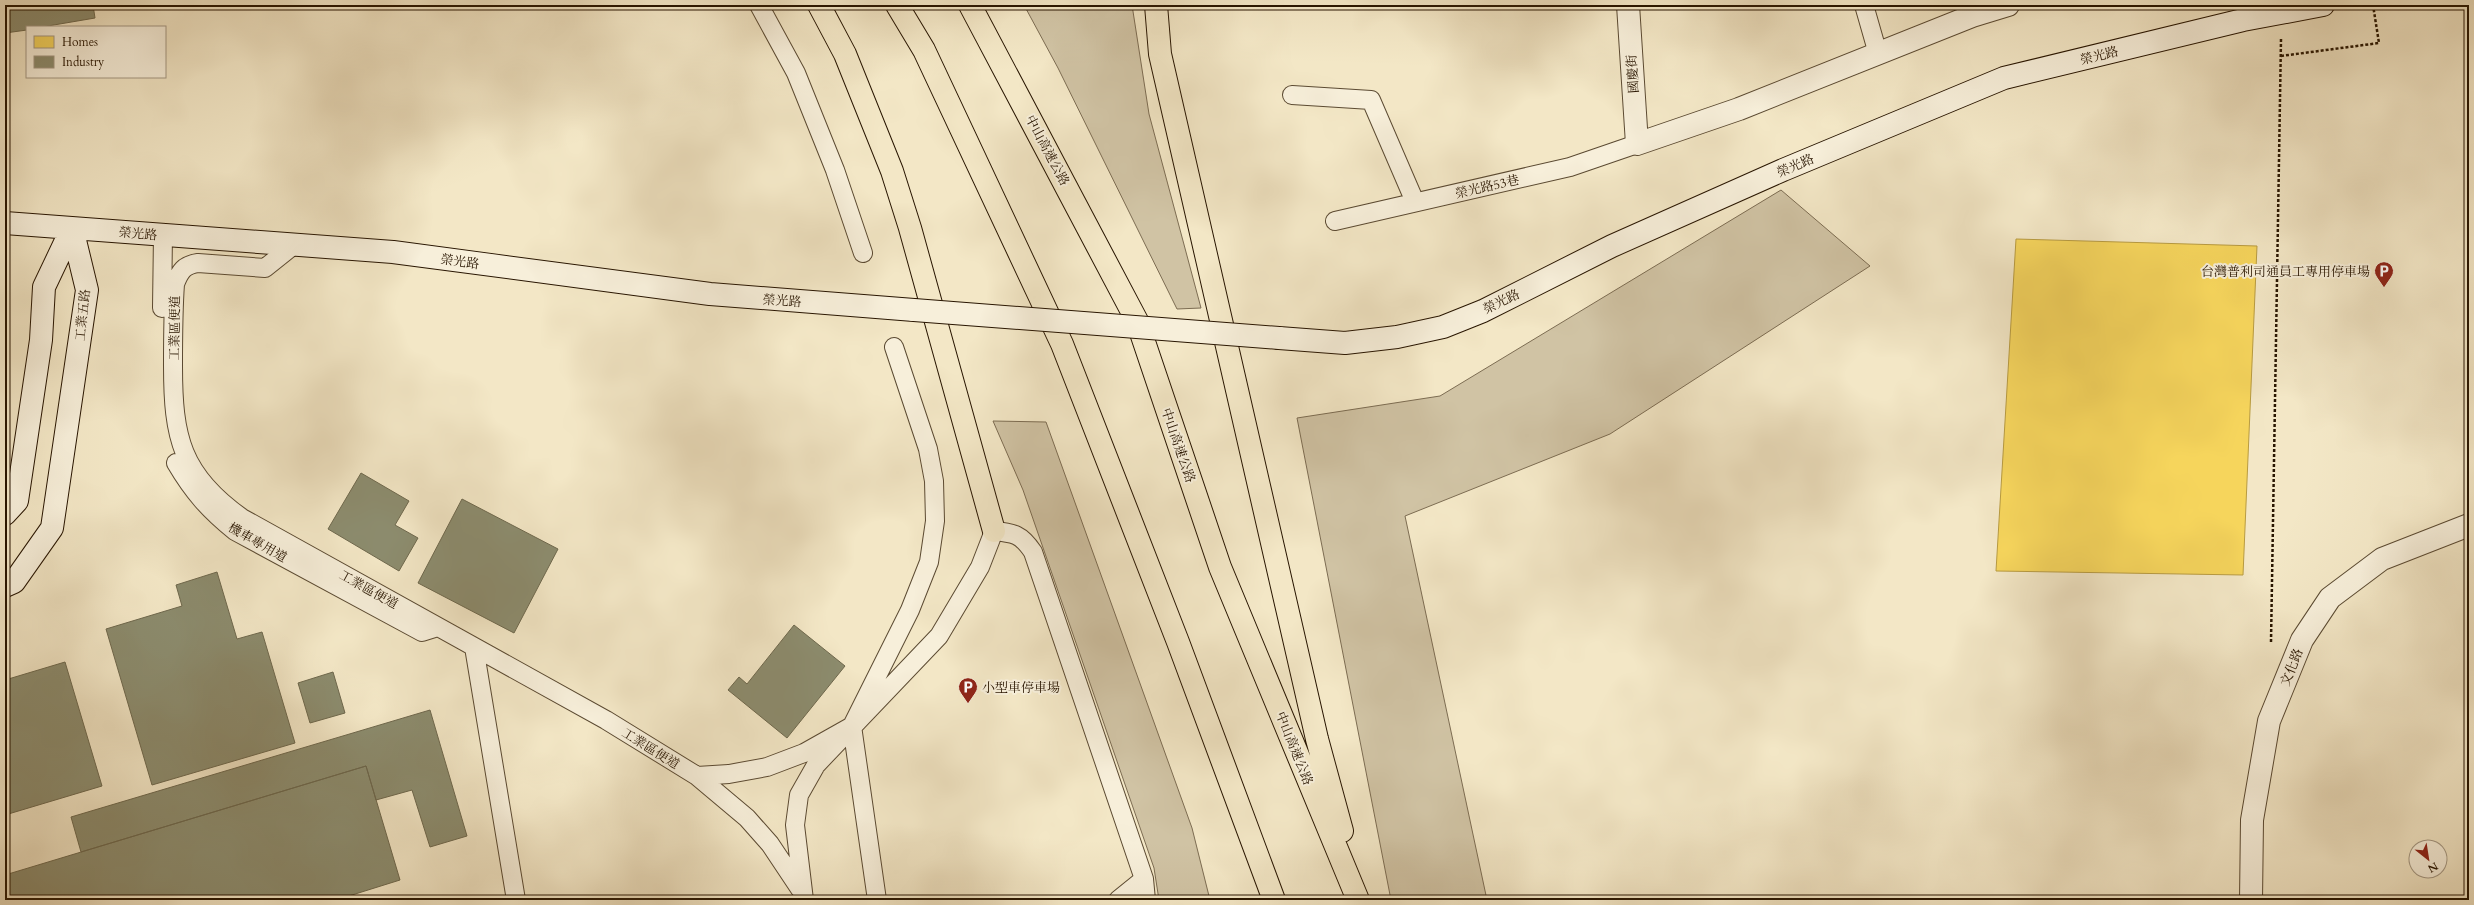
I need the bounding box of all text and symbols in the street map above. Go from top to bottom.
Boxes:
legend [26,26,166,78]
text: Homes [62,34,98,50]
street label: 榮光路 [2078,43,2120,69]
text: Industry [62,54,105,70]
street label: 國慶街 [1623,54,1643,94]
street label: 中山高速公路 [1021,112,1073,189]
street label: 榮光路 [1774,150,1817,182]
street label: 榮光路53巷 [1453,171,1521,203]
street label: 榮光路 [118,223,158,245]
street label: 榮光路 [439,250,480,274]
parking icon: 台灣普利司通員工專用停車場 [2373,260,2395,288]
place label: 台灣普利司通員工專用停車場 [2201,263,2370,281]
street label: 榮光路 [1480,285,1523,319]
street label: 工業五路 [71,288,95,342]
street label: 榮光路 [762,291,802,311]
street label: 工業區便道 [165,295,185,361]
street label: 中山高速公路 [1157,406,1199,485]
street label: 機車專用道 [225,519,290,567]
street label: 工業區便道 [336,566,401,614]
street label: 文化路 [2276,646,2308,689]
parking icon: 小型車停車場 [957,676,979,704]
place label: 小型車停車場 [982,679,1060,697]
street label: 中山高速公路 [1271,709,1317,788]
street label: 工業區便道 [618,724,683,774]
north arrow [2408,839,2448,879]
text: N [2424,858,2441,876]

